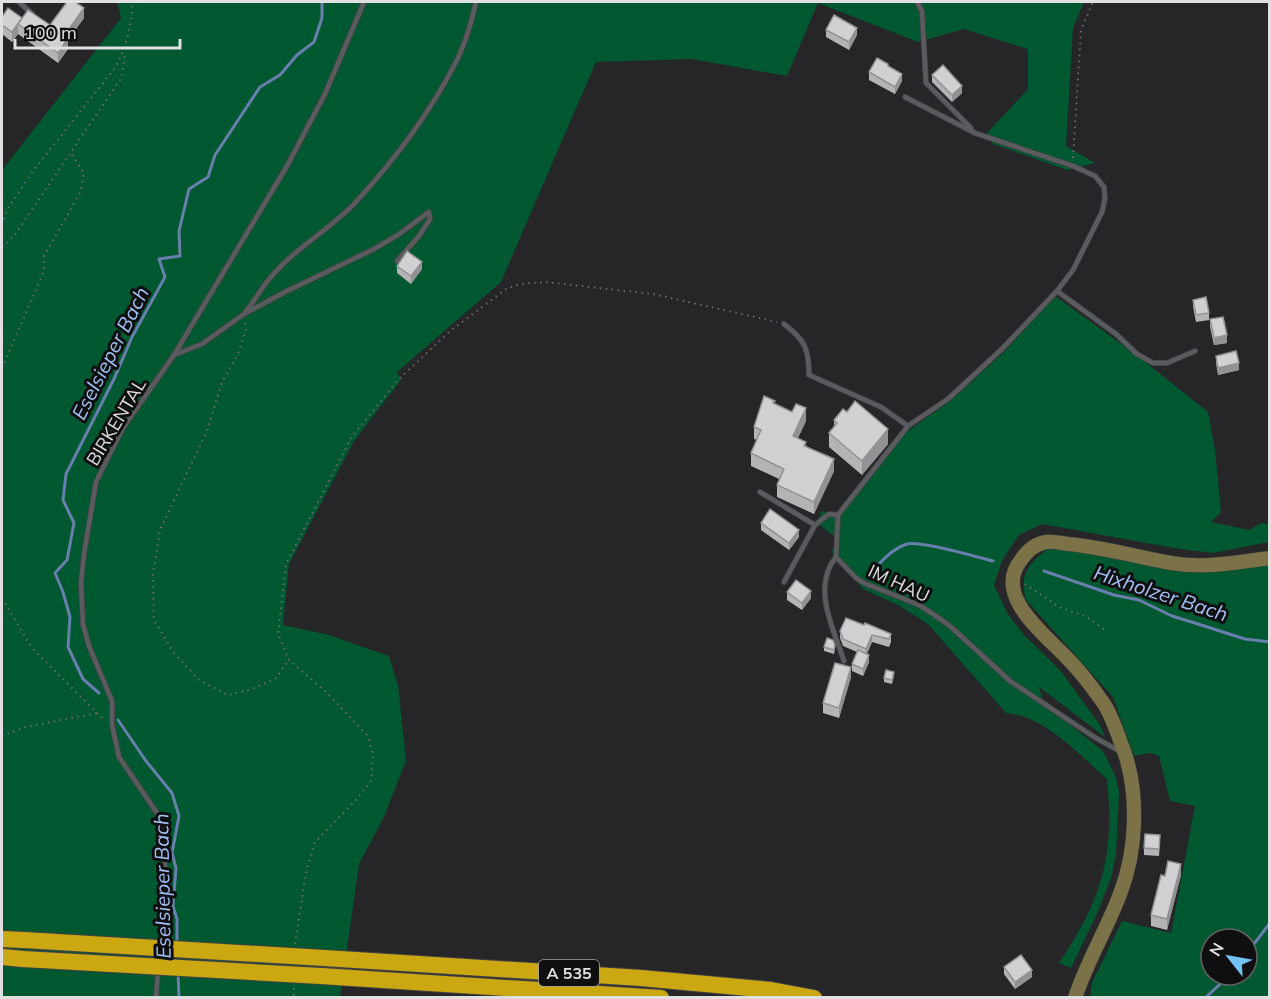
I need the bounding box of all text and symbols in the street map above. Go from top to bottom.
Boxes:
scale bar [15,12,180,50]
text: 100 m [24,21,77,44]
water label: Eselsieper Bach [66,283,154,423]
street label: BIRKENTAL [81,374,151,470]
street label: IM HAU [865,559,933,607]
water label: Hixholzer Bach [1091,560,1231,626]
water label: Eselsieper Bach [148,813,176,959]
north arrow [1199,927,1259,987]
text: N [1204,939,1228,960]
road number: A 535 [539,960,599,986]

